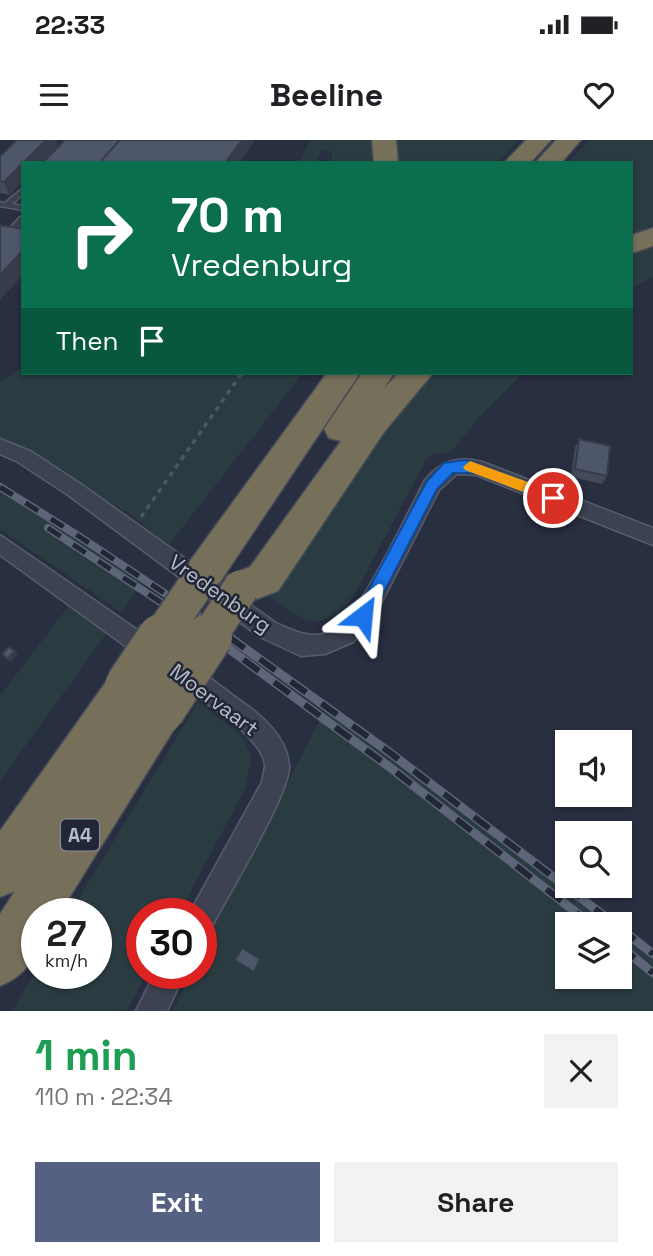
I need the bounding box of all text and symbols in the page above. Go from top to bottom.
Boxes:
text: 22:33 [35,8,105,42]
text: Beeline [270,75,383,115]
icon: menu [35,76,73,114]
icon: heart [580,76,618,114]
text: 70 m [171,184,284,246]
icon: right [56,189,147,280]
text: Vredenburg [171,245,352,285]
icon: arrive [133,322,171,360]
text: Then [56,324,119,358]
pin [523,468,583,528]
icon: arrive [534,479,572,517]
street label: Vredenburg [164,548,277,639]
position arrow [326,579,400,653]
street label: Moervaart [165,657,264,742]
map controls [555,730,632,989]
button: sound [555,730,632,807]
road number: A4 [61,820,99,850]
button: search [555,821,632,898]
speed limit sign: 30 [126,898,217,989]
text: 27 [47,912,86,956]
button: layers [555,912,632,989]
text: km/h [45,949,88,972]
text: 1 min [35,1029,138,1082]
button: close [544,1034,618,1108]
text: 110 m · 22:34 [35,1082,173,1112]
button: Exit [35,1162,320,1242]
button: Share [334,1162,618,1242]

